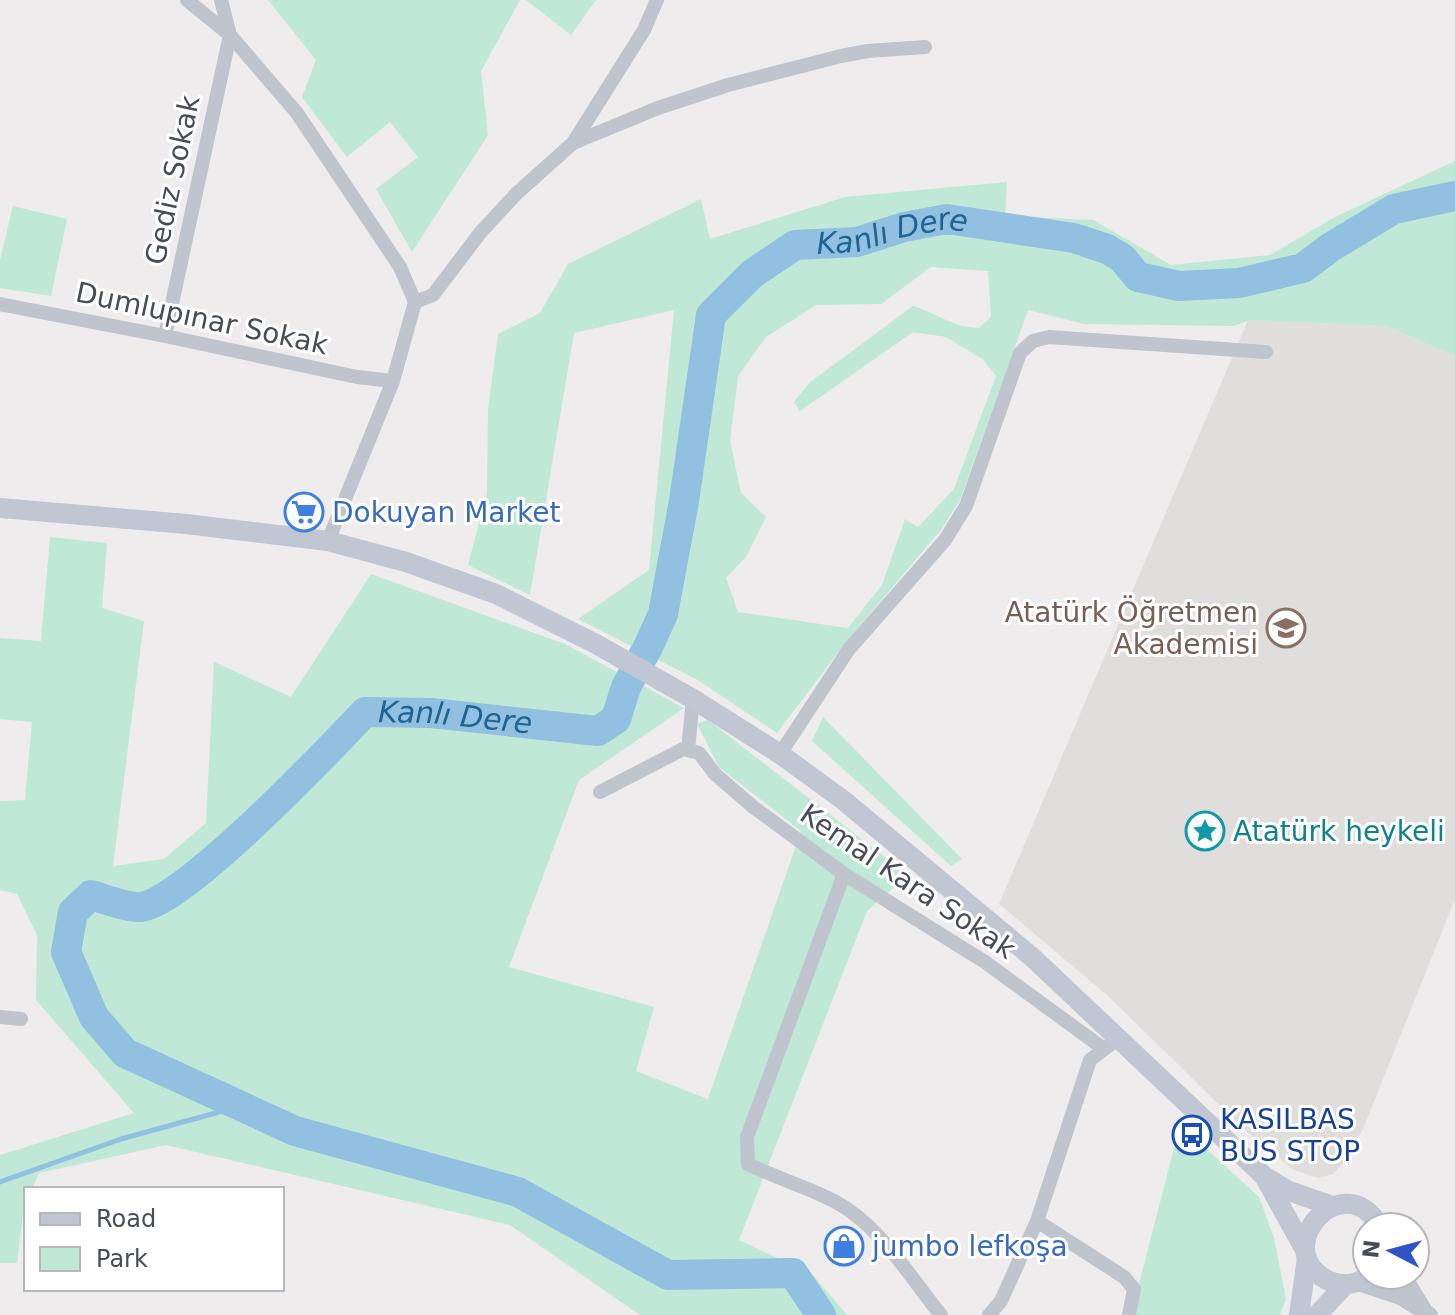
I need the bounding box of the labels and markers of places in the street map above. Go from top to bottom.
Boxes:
supermarket icon: Dokuyan Market [283,491,325,533]
place label: Dokuyan Market [332,496,560,529]
place label: Atatürk Öğretmen Akademisi [1005,595,1258,661]
school or university icon: Atatürk Öğretmen Akademisi [1265,607,1307,649]
place icon: Atatürk heykeli [1184,810,1226,852]
place label: Atatürk heykeli [1233,815,1445,848]
place label: KASILBAS BUS STOP [1220,1103,1360,1168]
bus stop icon: KASILBAS BUS STOP [1171,1114,1213,1156]
shop icon: jumbo lefkoşa [823,1225,865,1267]
place label: jumbo lefkoşa [871,1230,1068,1263]

